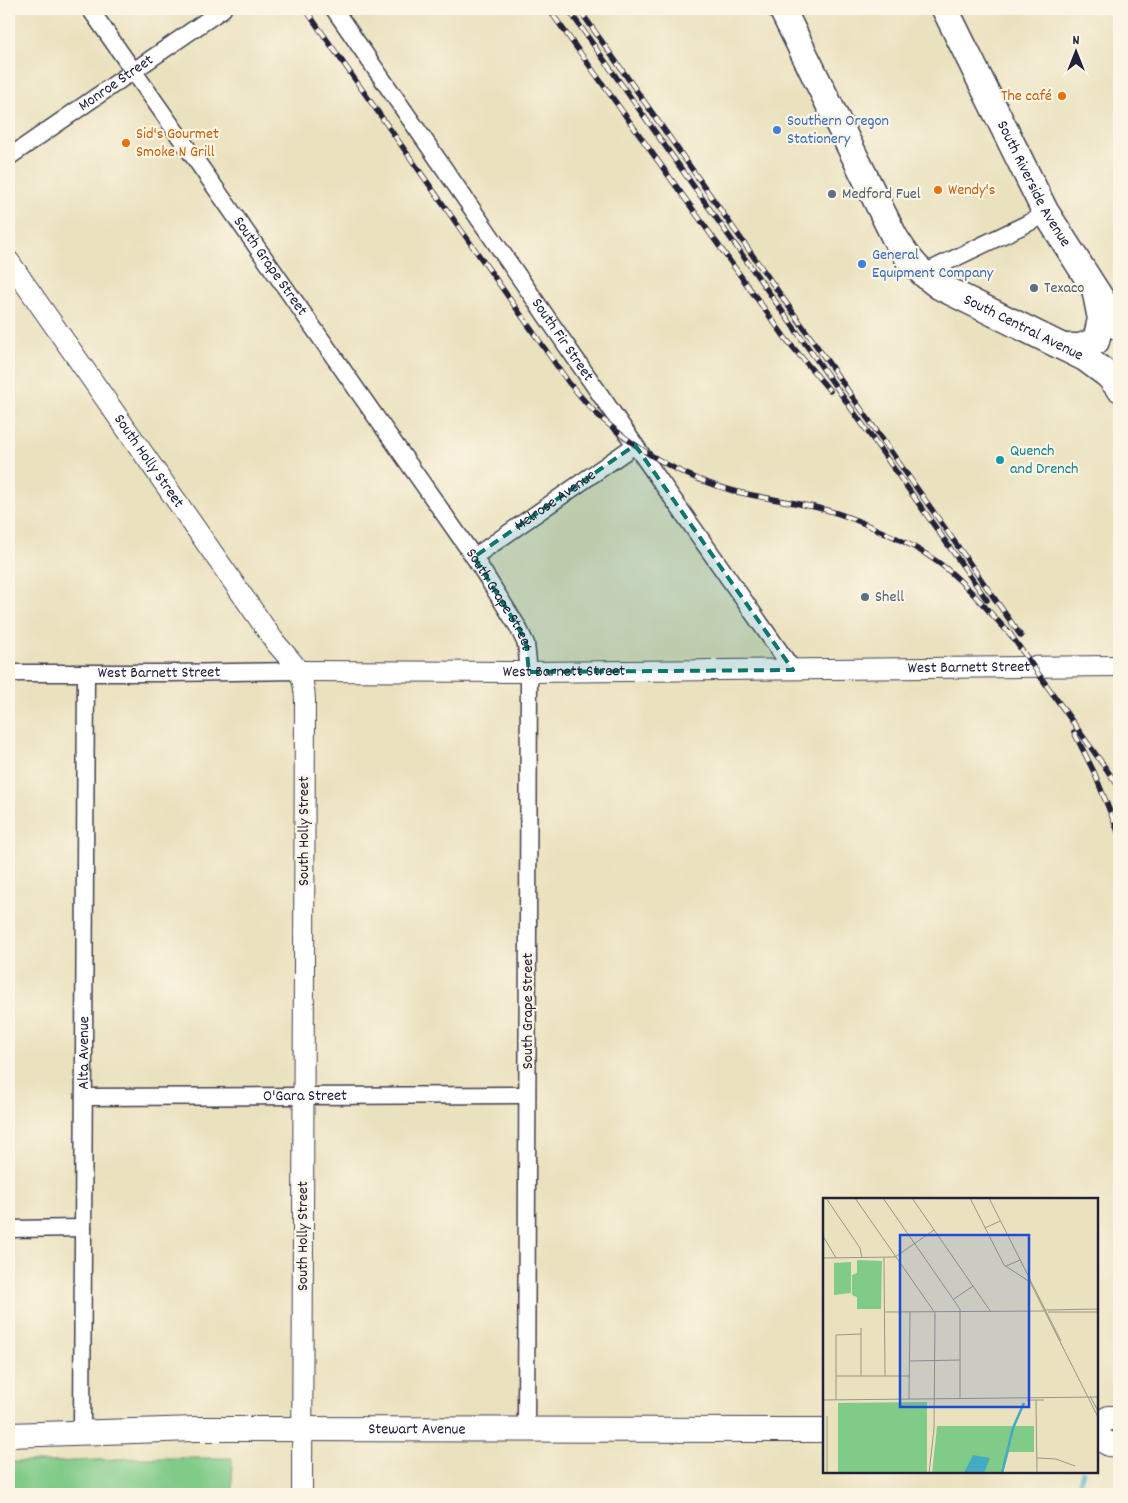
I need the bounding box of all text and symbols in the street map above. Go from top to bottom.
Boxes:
north arrow [1050,28,1100,78]
text: N [1073,31,1080,51]
street label: Monroe Street [74,49,158,117]
place label: The café [1001,85,1052,108]
marker: The café [1056,90,1068,102]
place label: Southern Oregon Stationery [787,110,889,151]
street label: South Riverside Avenue [991,117,1077,251]
place label: Sid's Gourmet Smoke N Grill [136,123,219,164]
marker: Southern Oregon Stationery [771,124,783,136]
marker: Sid's Gourmet Smoke N Grill [120,137,132,149]
place label: Wendy's [948,179,996,202]
place label: Medford Fuel [842,183,921,206]
marker: Wendy's [932,184,944,196]
marker: Medford Fuel [826,188,838,200]
street label: South Grape Street [227,212,313,321]
place label: General Equipment Company [872,244,994,285]
marker: General Equipment Company [856,258,868,270]
place label: Texaco [1044,277,1084,300]
marker: Texaco [1028,282,1040,294]
street label: South Central Avenue [959,288,1087,367]
street label: South Fir Street [525,294,599,386]
street label: South Holly Street [108,409,190,513]
place label: Quench and Drench [1010,440,1078,481]
marker: Quench and Drench [994,454,1006,466]
street label: Melrose Avenue [510,464,601,537]
street label: South Grape Street [460,543,538,652]
place label: Shell [875,586,904,609]
marker: Shell [859,591,871,603]
street label: West Barnett Street [908,655,1030,680]
street label: West Barnett Street [503,660,625,684]
street label: West Barnett Street [98,661,220,685]
street label: South Holly Street [293,776,316,886]
street label: South Grape Street [517,953,540,1069]
street label: Alta Avenue [72,1016,96,1090]
street label: O'Gara Street [263,1084,347,1108]
street label: South Holly Street [292,1181,315,1291]
inset map [823,1198,1098,1473]
street label: Stewart Avenue [368,1418,466,1441]

